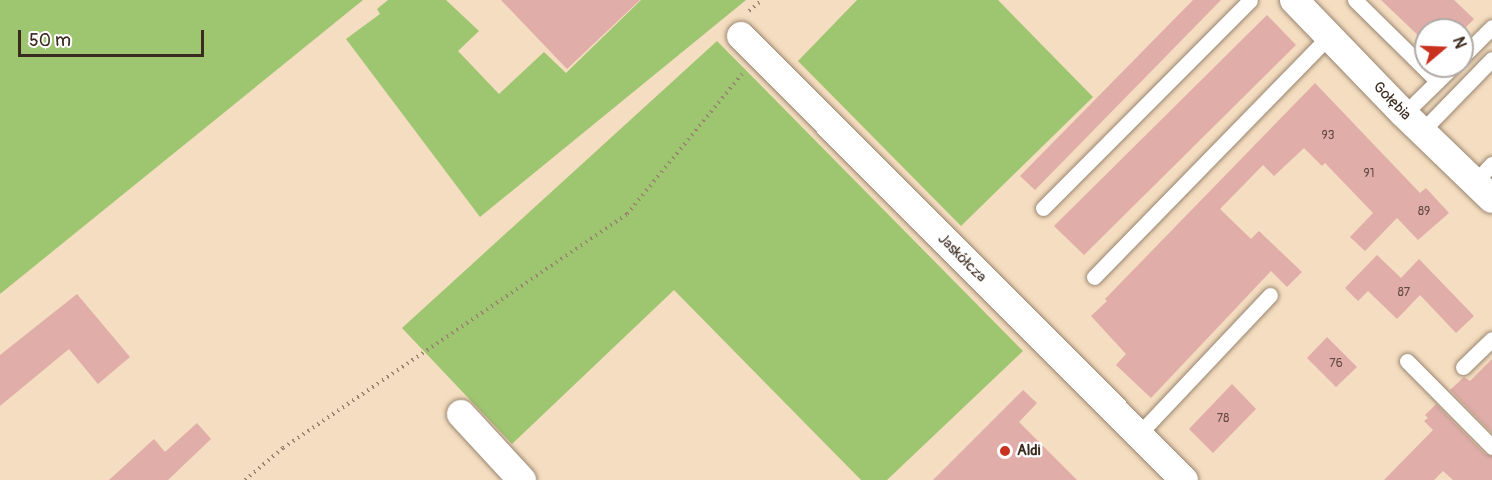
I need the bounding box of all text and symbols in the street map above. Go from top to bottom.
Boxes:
scale bar [21,18,207,56]
north arrow [1414,18,1474,78]
text: 50 m [29,29,71,52]
text: N [1448,34,1470,51]
street label: Gołębia [1369,78,1415,124]
house number: 93 [1322,129,1334,143]
house number: 91 [1364,167,1374,181]
house number: 89 [1418,205,1430,219]
street label: Jaskółcza [934,230,990,286]
house number: 87 [1398,286,1410,300]
house number: 76 [1329,357,1343,371]
house number: 78 [1217,412,1229,426]
place label: Aldi [1017,442,1040,460]
marker: Aldi [998,444,1012,458]

